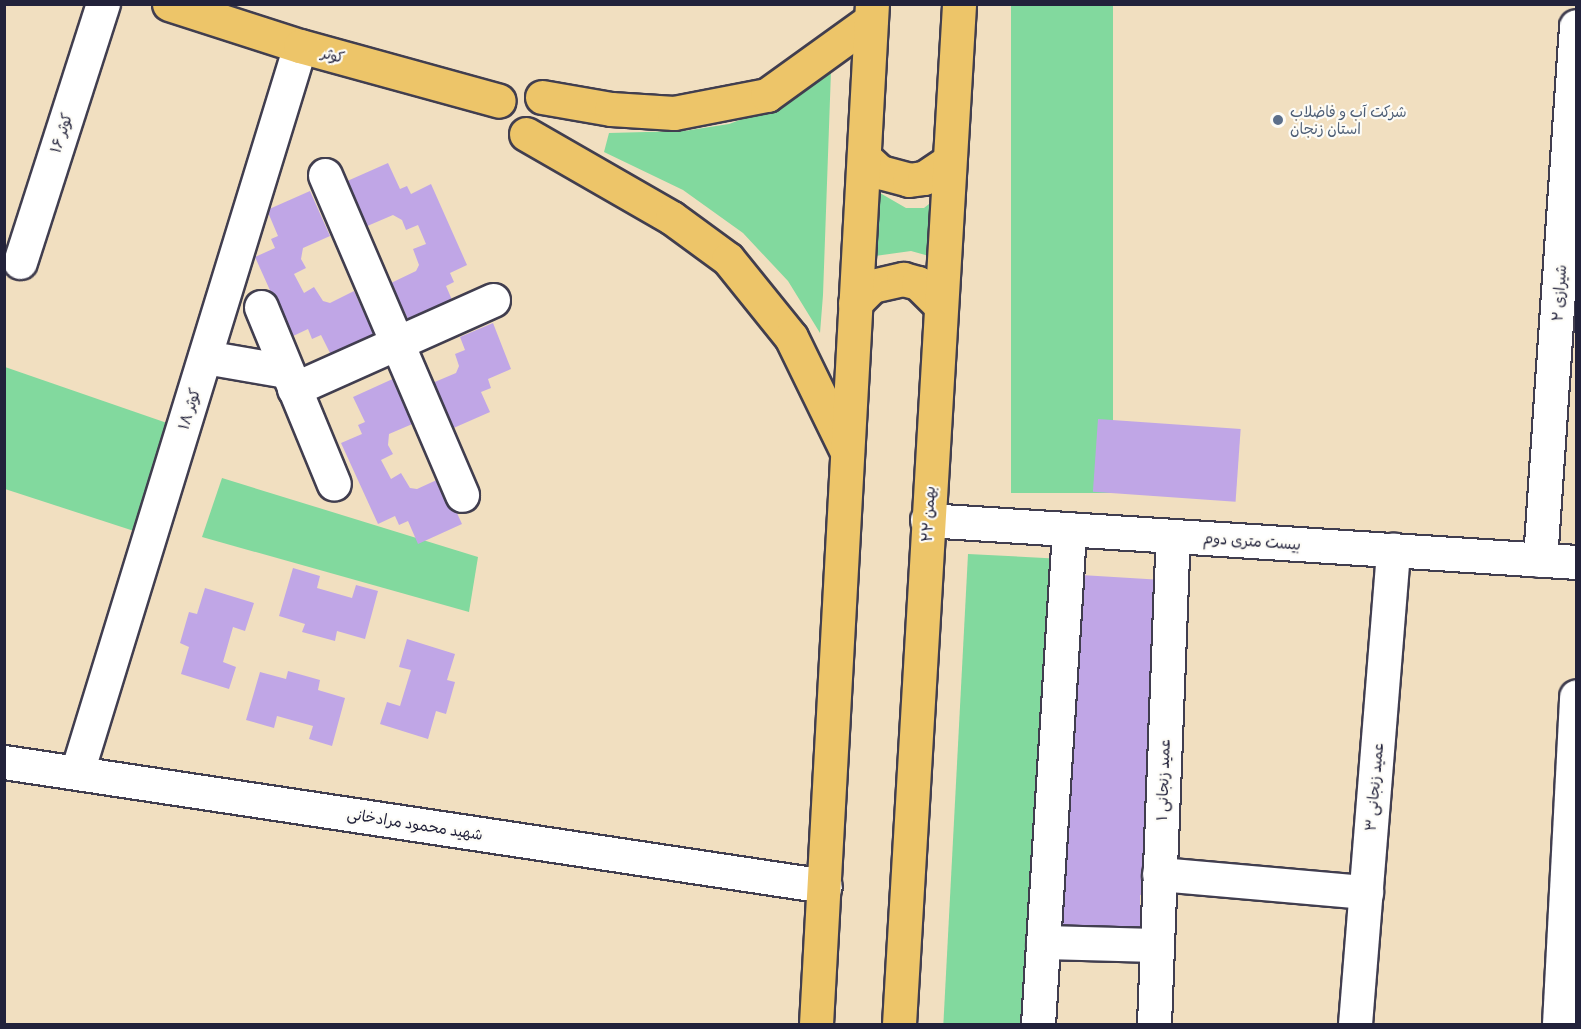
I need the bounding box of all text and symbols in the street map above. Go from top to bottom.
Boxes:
street label: کوثر [320,43,346,67]
place label: شرکت آب و فاضلاب استان زنجان [1290,102,1407,137]
street label: کوثر ۱۶ [46,111,76,155]
marker: شرکت آب و فاضلاب استان زنجان [1271,113,1285,127]
street label: شیرازی ۲ [1548,264,1570,322]
street label: کوثر ۱۸ [174,386,204,432]
street label: ۲۲ بهمن [918,485,938,543]
street label: بیست متری دوم [1203,529,1301,553]
street label: عمید زنجانی ۱ [1153,739,1173,821]
street label: عمید زنجانی ۳ [1361,742,1387,832]
street label: شهید محمود مرادخانی [346,804,484,844]

